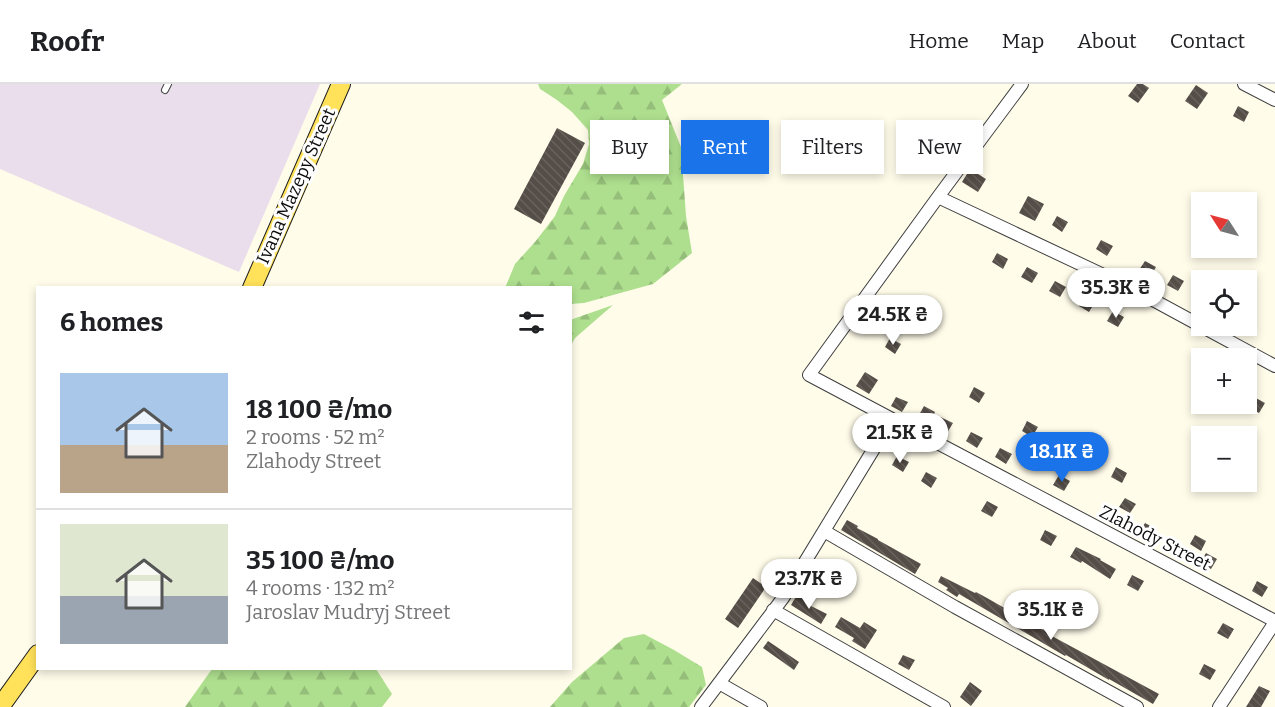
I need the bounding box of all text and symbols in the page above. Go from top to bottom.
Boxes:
text: Roofr [30,25,104,58]
text: Home [909,28,969,54]
text: Map [1002,28,1044,54]
text: About [1077,28,1137,54]
text: Contact [1170,28,1245,54]
street label: Ivana Mazepy Street [252,104,340,267]
chip: Buy [590,120,669,174]
chip: Rent [681,120,769,174]
chip: Filters [781,120,884,174]
chip: New [896,120,983,174]
north arrow [1191,192,1257,258]
map controls [1191,192,1257,492]
pin: 35.3K ₴ [1061,268,1171,319]
button: locate [1191,270,1257,336]
text: 35.3K ₴ [1081,275,1151,299]
pin: 24.5K ₴ [838,295,948,346]
text: 24.5K ₴ [858,302,928,326]
icon: filters [515,306,548,339]
text: 6 homes [60,307,163,338]
button: + [1191,348,1257,414]
text: 18 100 ₴/mo [246,394,392,425]
icon: home [108,397,180,469]
pin: 21.5K ₴ [845,413,955,464]
text: 21.5K ₴ [866,420,934,444]
text: 2 rooms · 52 m² [246,425,385,449]
button: − [1191,426,1257,492]
pin: 18.1K ₴ [1007,432,1117,483]
text: 18.1K ₴ [1030,439,1094,463]
text: Zlahody Street [246,449,381,473]
street label: Zlahody Street [1096,501,1215,576]
text: 35 100 ₴/mo [246,545,395,576]
icon: home [108,548,180,620]
pin: 23.7K ₴ [754,559,864,610]
text: 23.7K ₴ [775,566,843,590]
text: 4 rooms · 132 m² [246,576,395,600]
pin: 35.1K ₴ [996,590,1106,641]
text: 35.1K ₴ [1018,597,1084,621]
text: Jaroslav Mudryj Street [246,600,451,624]

